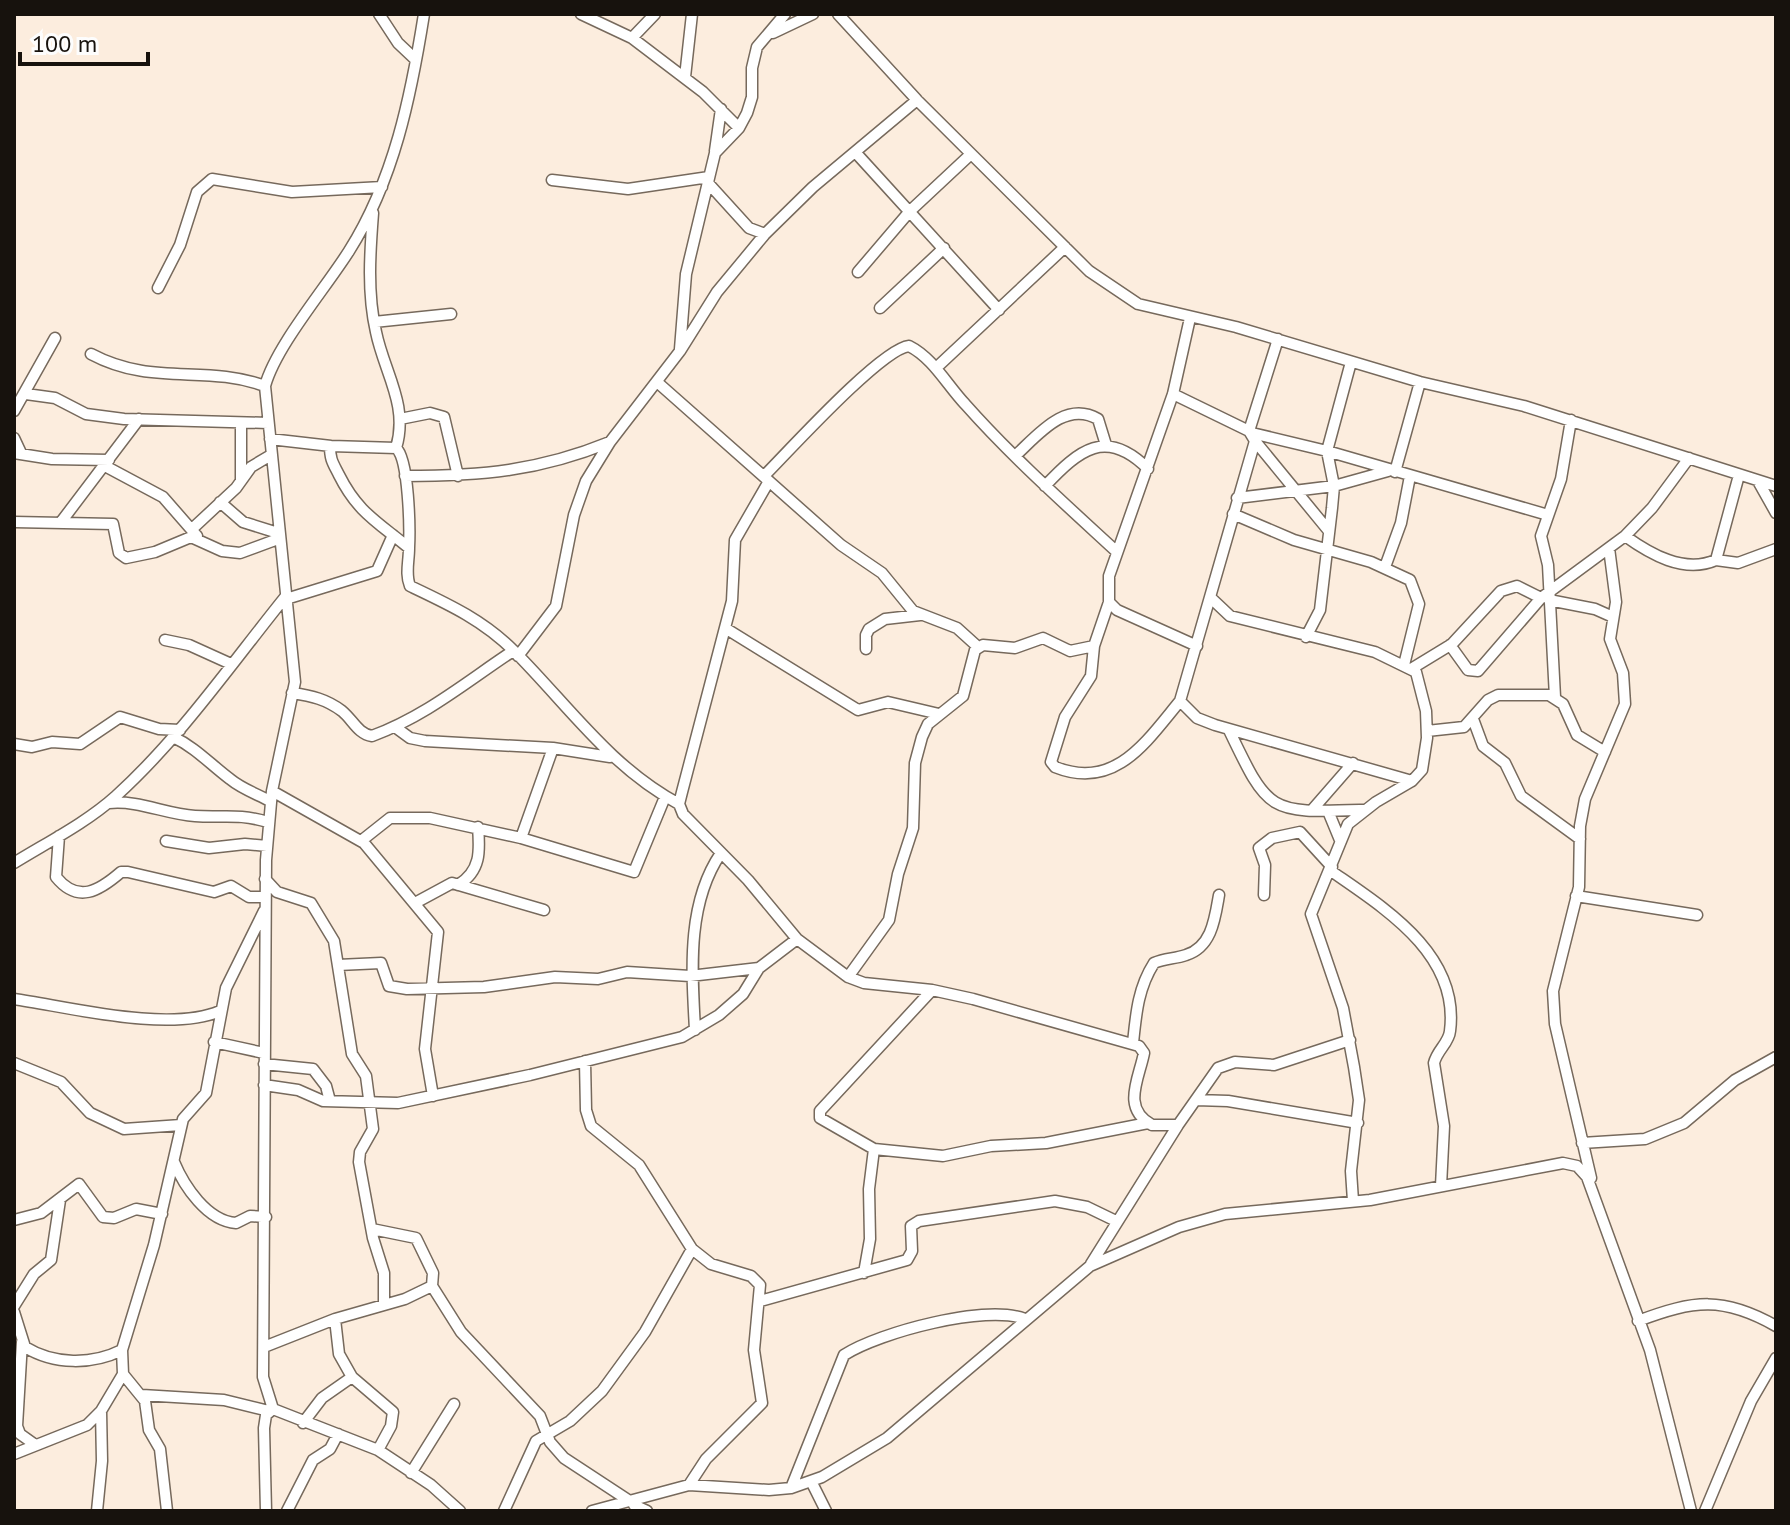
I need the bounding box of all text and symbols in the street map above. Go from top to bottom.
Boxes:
scale bar [20,16,148,66]
text: 100 m [32,28,97,59]

